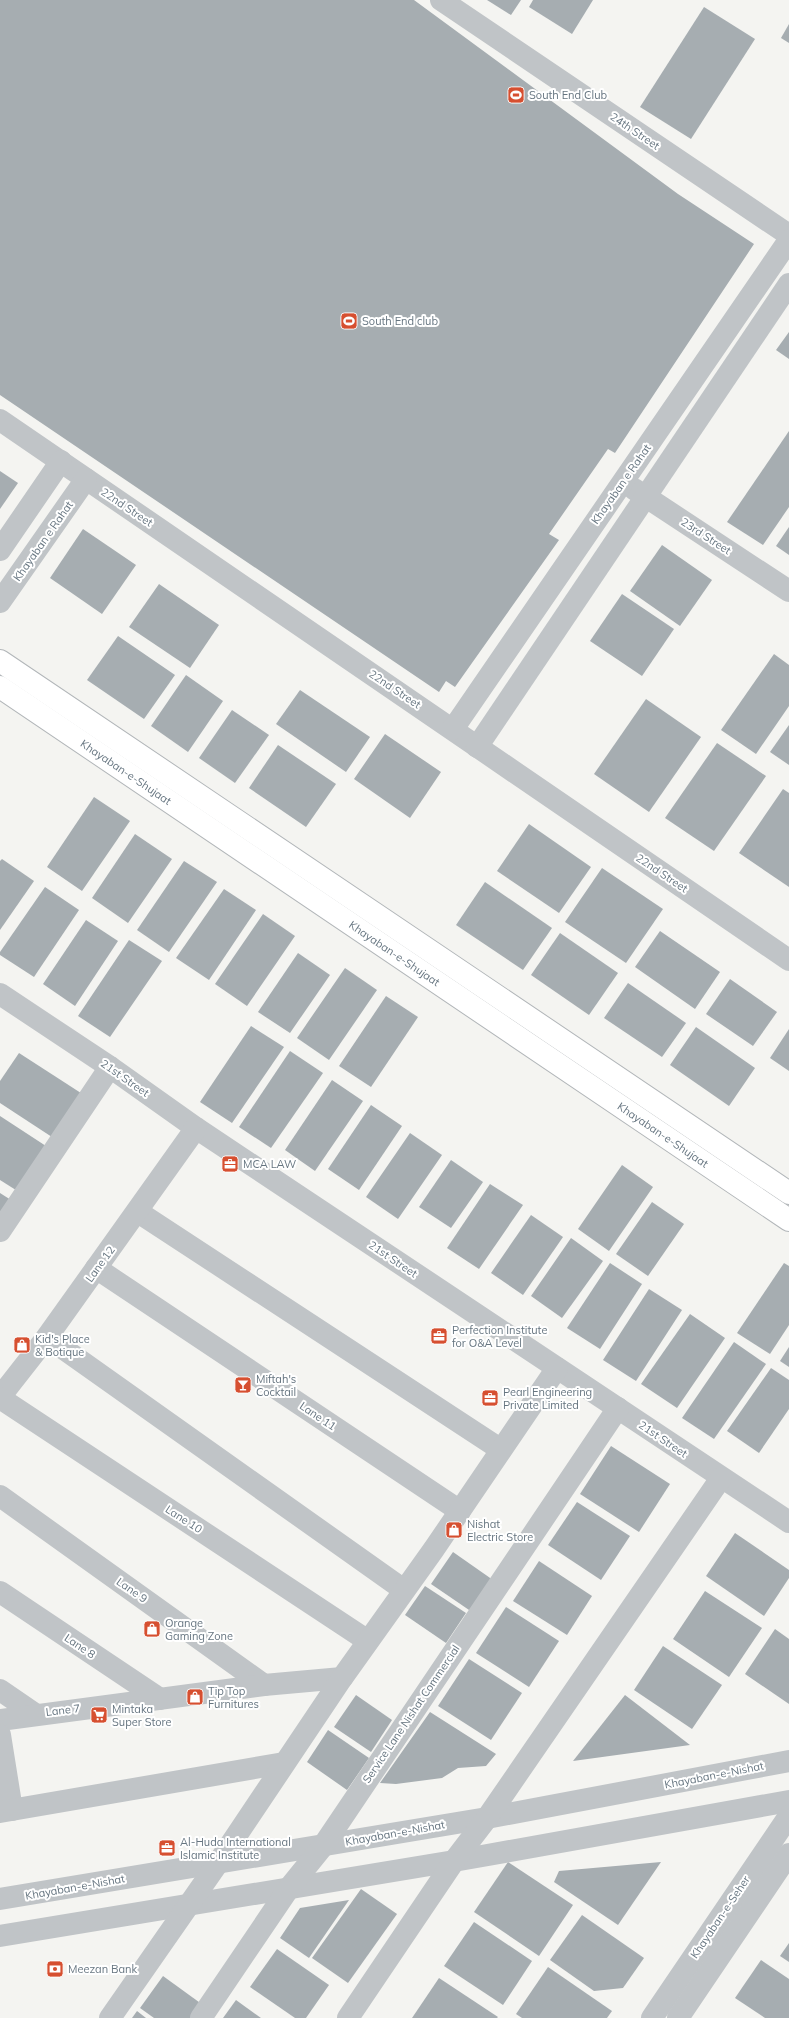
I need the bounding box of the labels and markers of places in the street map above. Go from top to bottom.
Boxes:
sports icon: South End Club [506,85,526,105]
place label: South End Club [529,88,608,102]
sports icon: South End club [339,311,359,331]
place label: South End club [362,314,438,328]
office icon: MCA LAW [220,1154,240,1174]
place label: MCA LAW [243,1157,296,1171]
place label: Perfection Institute for O&A Level [452,1323,547,1350]
office icon: Perfection Institute for O&A Level [429,1326,449,1346]
place label: Kid's Place & Botique [35,1332,90,1359]
shop icon: Kid's Place & Botique [12,1335,32,1355]
place label: Miftah's Cocktail [256,1372,296,1399]
bar icon: Miftah's Cocktail [233,1375,253,1395]
place label: Pearl Engineering Private Limited [503,1385,592,1412]
office icon: Pearl Engineering Private Limited [480,1388,500,1408]
place label: Nishat Electric Store [467,1517,533,1544]
shop icon: Nishat Electric Store [444,1520,464,1540]
place label: Orange Gaming Zone [165,1616,233,1643]
shop icon: Orange Gaming Zone [142,1619,162,1639]
place label: Tip Top Furnitures [208,1684,259,1711]
shop icon: Tip Top Furnitures [185,1687,205,1707]
place label: Mintaka Super Store [112,1702,171,1729]
supermarket icon: Mintaka Super Store [89,1705,109,1725]
place label: Al-Huda International Islamic Institute [180,1835,291,1862]
office icon: Al-Huda International Islamic Institute [157,1838,177,1858]
bank icon: Meezan Bank [45,1959,65,1979]
place label: Meezan Bank [68,1962,137,1976]

